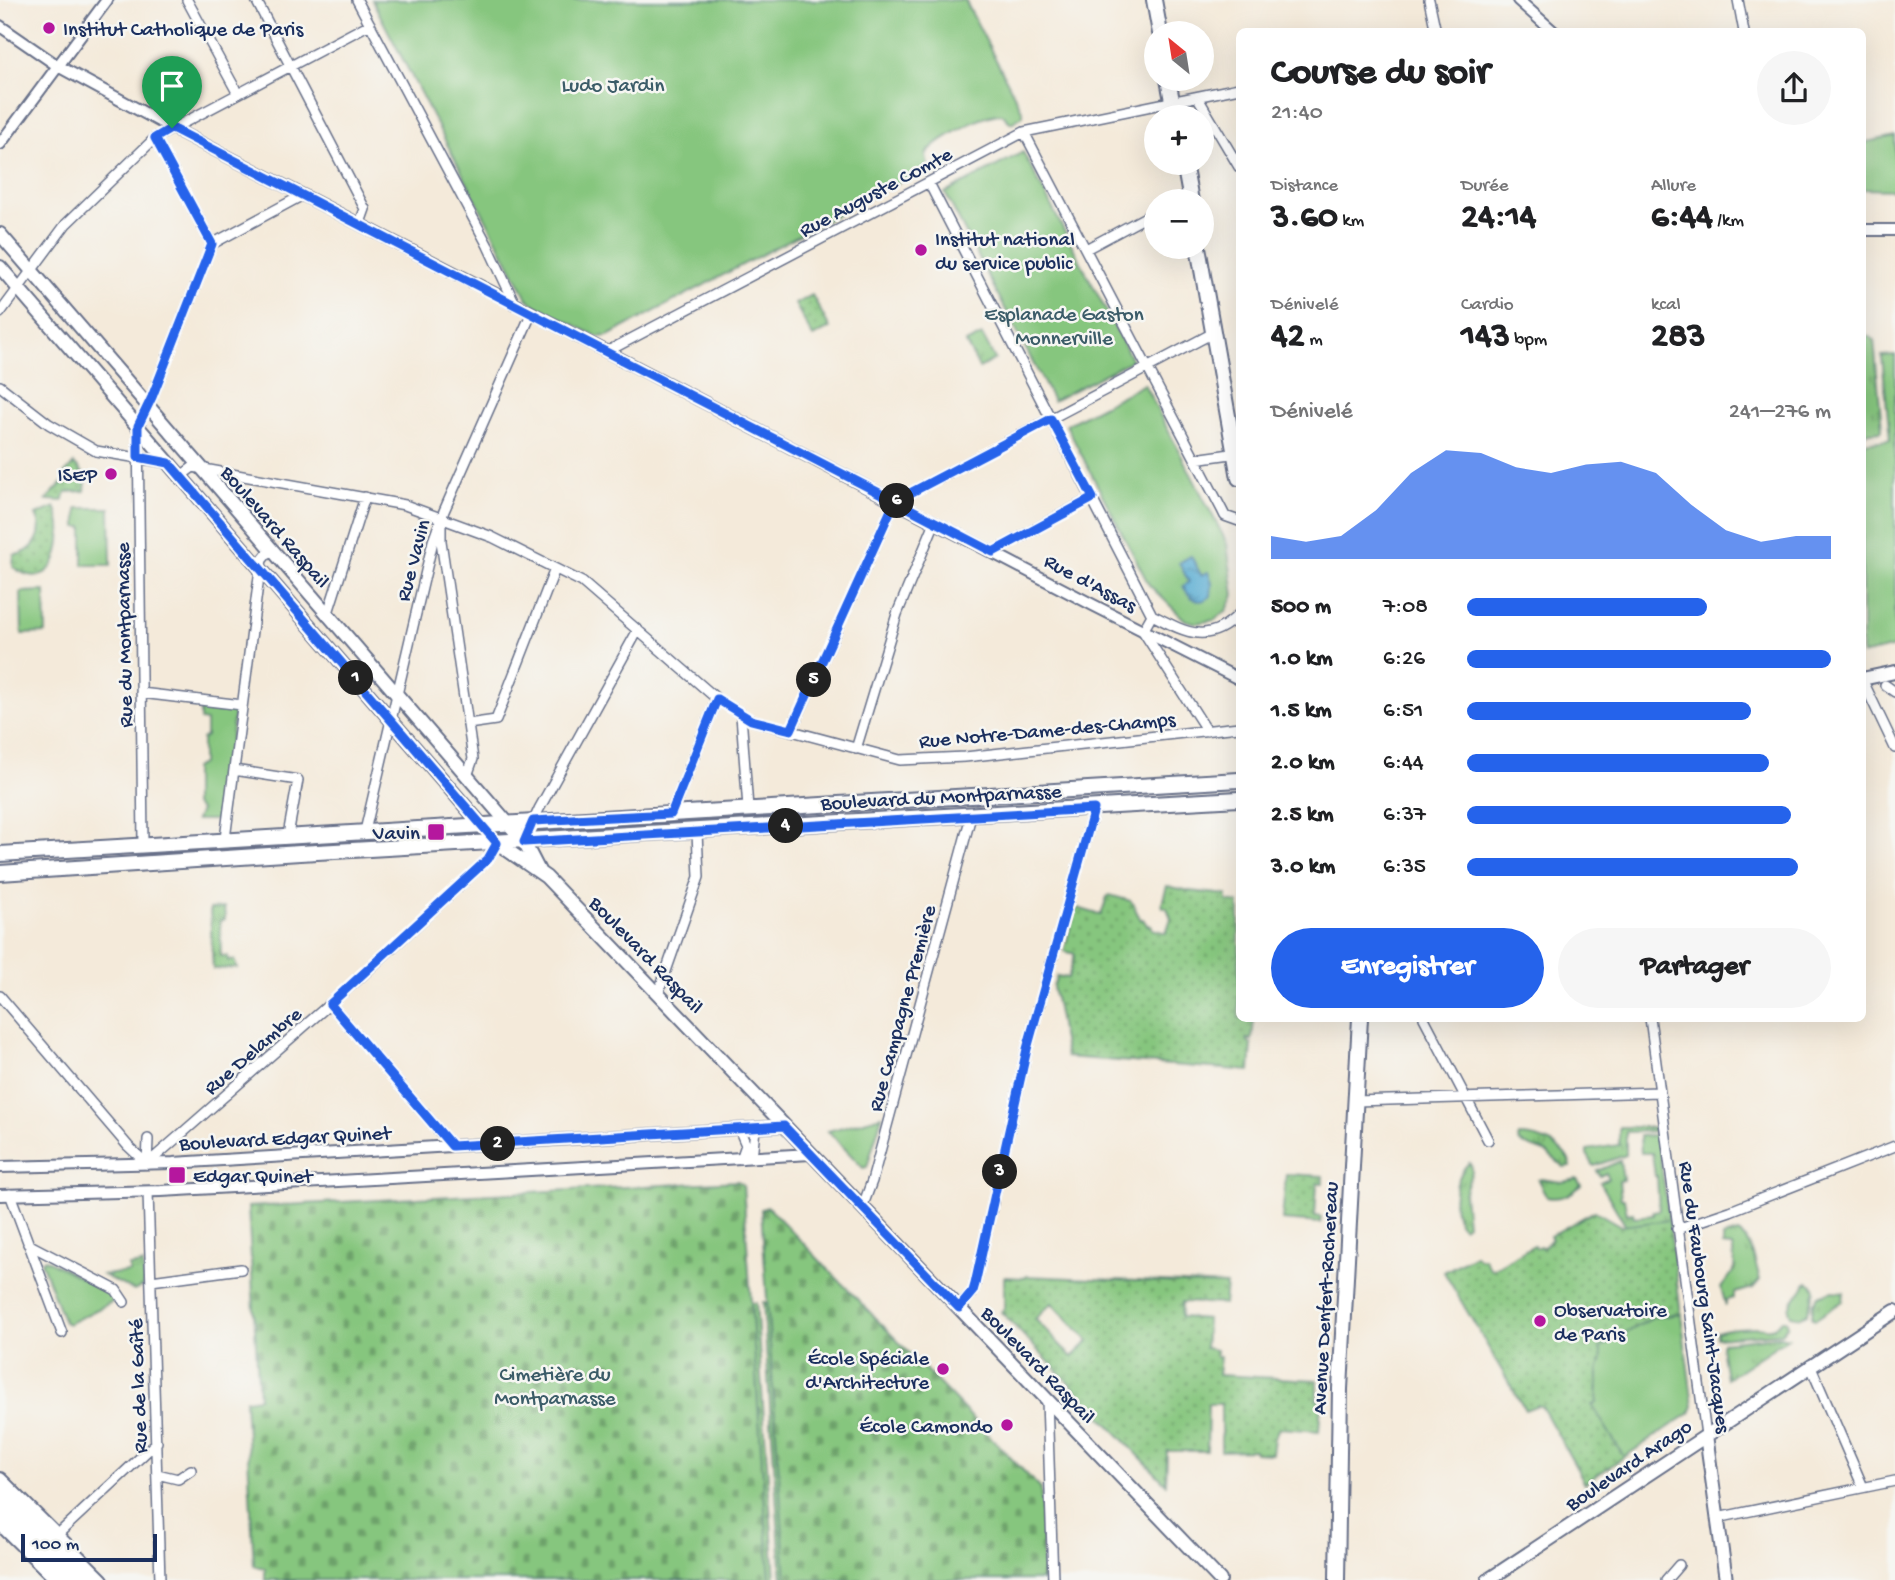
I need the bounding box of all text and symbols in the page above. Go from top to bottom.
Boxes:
place label: Institut Catholique de Paris [63,19,304,44]
marker: Institut Catholique de Paris [41,20,57,36]
north arrow [1144,21,1214,91]
map controls [1144,21,1214,259]
button: share [1757,51,1831,125]
text: Course du soir [1271,52,1490,96]
pin [142,56,202,128]
icon: arrive [153,67,191,105]
park label: Ludo Jardin [562,75,664,100]
text: 21:40 [1271,100,1323,127]
button: + [1144,105,1214,175]
street label: Rue Auguste Comte [796,143,958,245]
text: Distance [1271,175,1338,198]
text: Durée [1461,175,1509,198]
text: Allure [1651,175,1696,198]
button: − [1144,189,1214,259]
text: 3.60 [1271,198,1338,239]
text: 24:14 [1461,198,1536,239]
text: 6:44 [1651,198,1713,239]
text: km [1338,210,1364,233]
text: /km [1713,210,1744,233]
place label: Institut national du service public [935,229,1075,278]
marker: Institut national du service public [913,242,929,258]
text: Dénivelé [1271,294,1339,317]
text: Cardio [1461,294,1514,317]
text: kcal [1651,294,1681,317]
park label: Esplanade Gaston Monnerville [984,304,1144,353]
text: 42 [1271,317,1305,358]
text: 143 [1461,317,1510,358]
text: 283 [1651,317,1706,358]
text: m [1305,329,1323,352]
text: bpm [1510,329,1547,352]
text: Dénivelé [1271,399,1353,426]
text: 241–276 m [1729,399,1831,426]
street label: Boulevard Raspail [213,461,333,595]
place label: ISEP [58,465,97,490]
marker: ISEP [103,466,119,482]
pin: 6 [880,484,914,518]
text: 6 [892,489,901,512]
street label: Rue Vavin [392,517,438,605]
street label: Rue du Montparnasse [112,541,141,728]
street label: Rue d'Assas [1039,550,1141,621]
text: 500 m [1271,594,1331,621]
text: 7:08 [1383,594,1428,621]
text: 1.0 km [1271,646,1333,673]
text: 6:26 [1383,646,1425,673]
pin: 1 [338,660,374,696]
pin: 5 [796,662,832,698]
text: 1 [352,666,359,689]
text: 5 [809,668,819,691]
text: 1.5 km [1271,698,1332,725]
text: 6:51 [1383,698,1423,725]
street label: Rue Notre-Dame-des-Champs [918,709,1178,756]
text: 2.0 km [1271,750,1335,777]
text: 6:44 [1383,750,1424,777]
street label: Boulevard du Montparnasse [819,781,1063,818]
text: 2.5 km [1271,802,1334,829]
text: 6:37 [1383,802,1426,829]
pin: 4 [768,808,804,844]
text: 4 [781,814,790,837]
marker: Vavin [426,822,446,842]
place label: Vavin [372,823,420,848]
text: 3.0 km [1271,854,1335,881]
text: 6:35 [1383,854,1426,881]
street label: Boulevard Raspail [581,892,707,1021]
street label: Rue Campagne Première [865,902,944,1115]
button: Enregistrer [1271,928,1544,1008]
button: Partager [1558,928,1831,1008]
street label: Rue Delambre [200,1003,309,1102]
street label: Boulevard Edgar Quinet [178,1122,394,1159]
pin: 2 [480,1126,516,1162]
text: 2 [493,1132,502,1155]
pin: 3 [982,1154,1018,1190]
text: 3 [995,1160,1004,1183]
street label: Rue du Faubourg Saint-Jacques [1671,1160,1734,1436]
marker: Edgar Quinet [167,1165,187,1185]
place label: Edgar Quinet [193,1166,315,1191]
street label: Avenue Denfert-Rochereau [1309,1181,1346,1415]
place label: Observatoire de Paris [1554,1300,1668,1349]
street label: Boulevard Raspail [973,1302,1099,1431]
marker: Observatoire de Paris [1532,1313,1548,1329]
street label: Rue de la Gaîté [126,1317,155,1454]
place label: École Spéciale d'Architecture [805,1348,930,1397]
marker: École Spéciale d'Architecture [935,1361,951,1377]
park label: Cimetière du Montparnasse [494,1364,617,1413]
street label: Boulevard Arago [1561,1415,1698,1519]
place label: École Camondo [859,1416,993,1441]
marker: École Camondo [999,1417,1015,1433]
scale bar [21,1531,158,1563]
text: 100 m [32,1534,79,1557]

